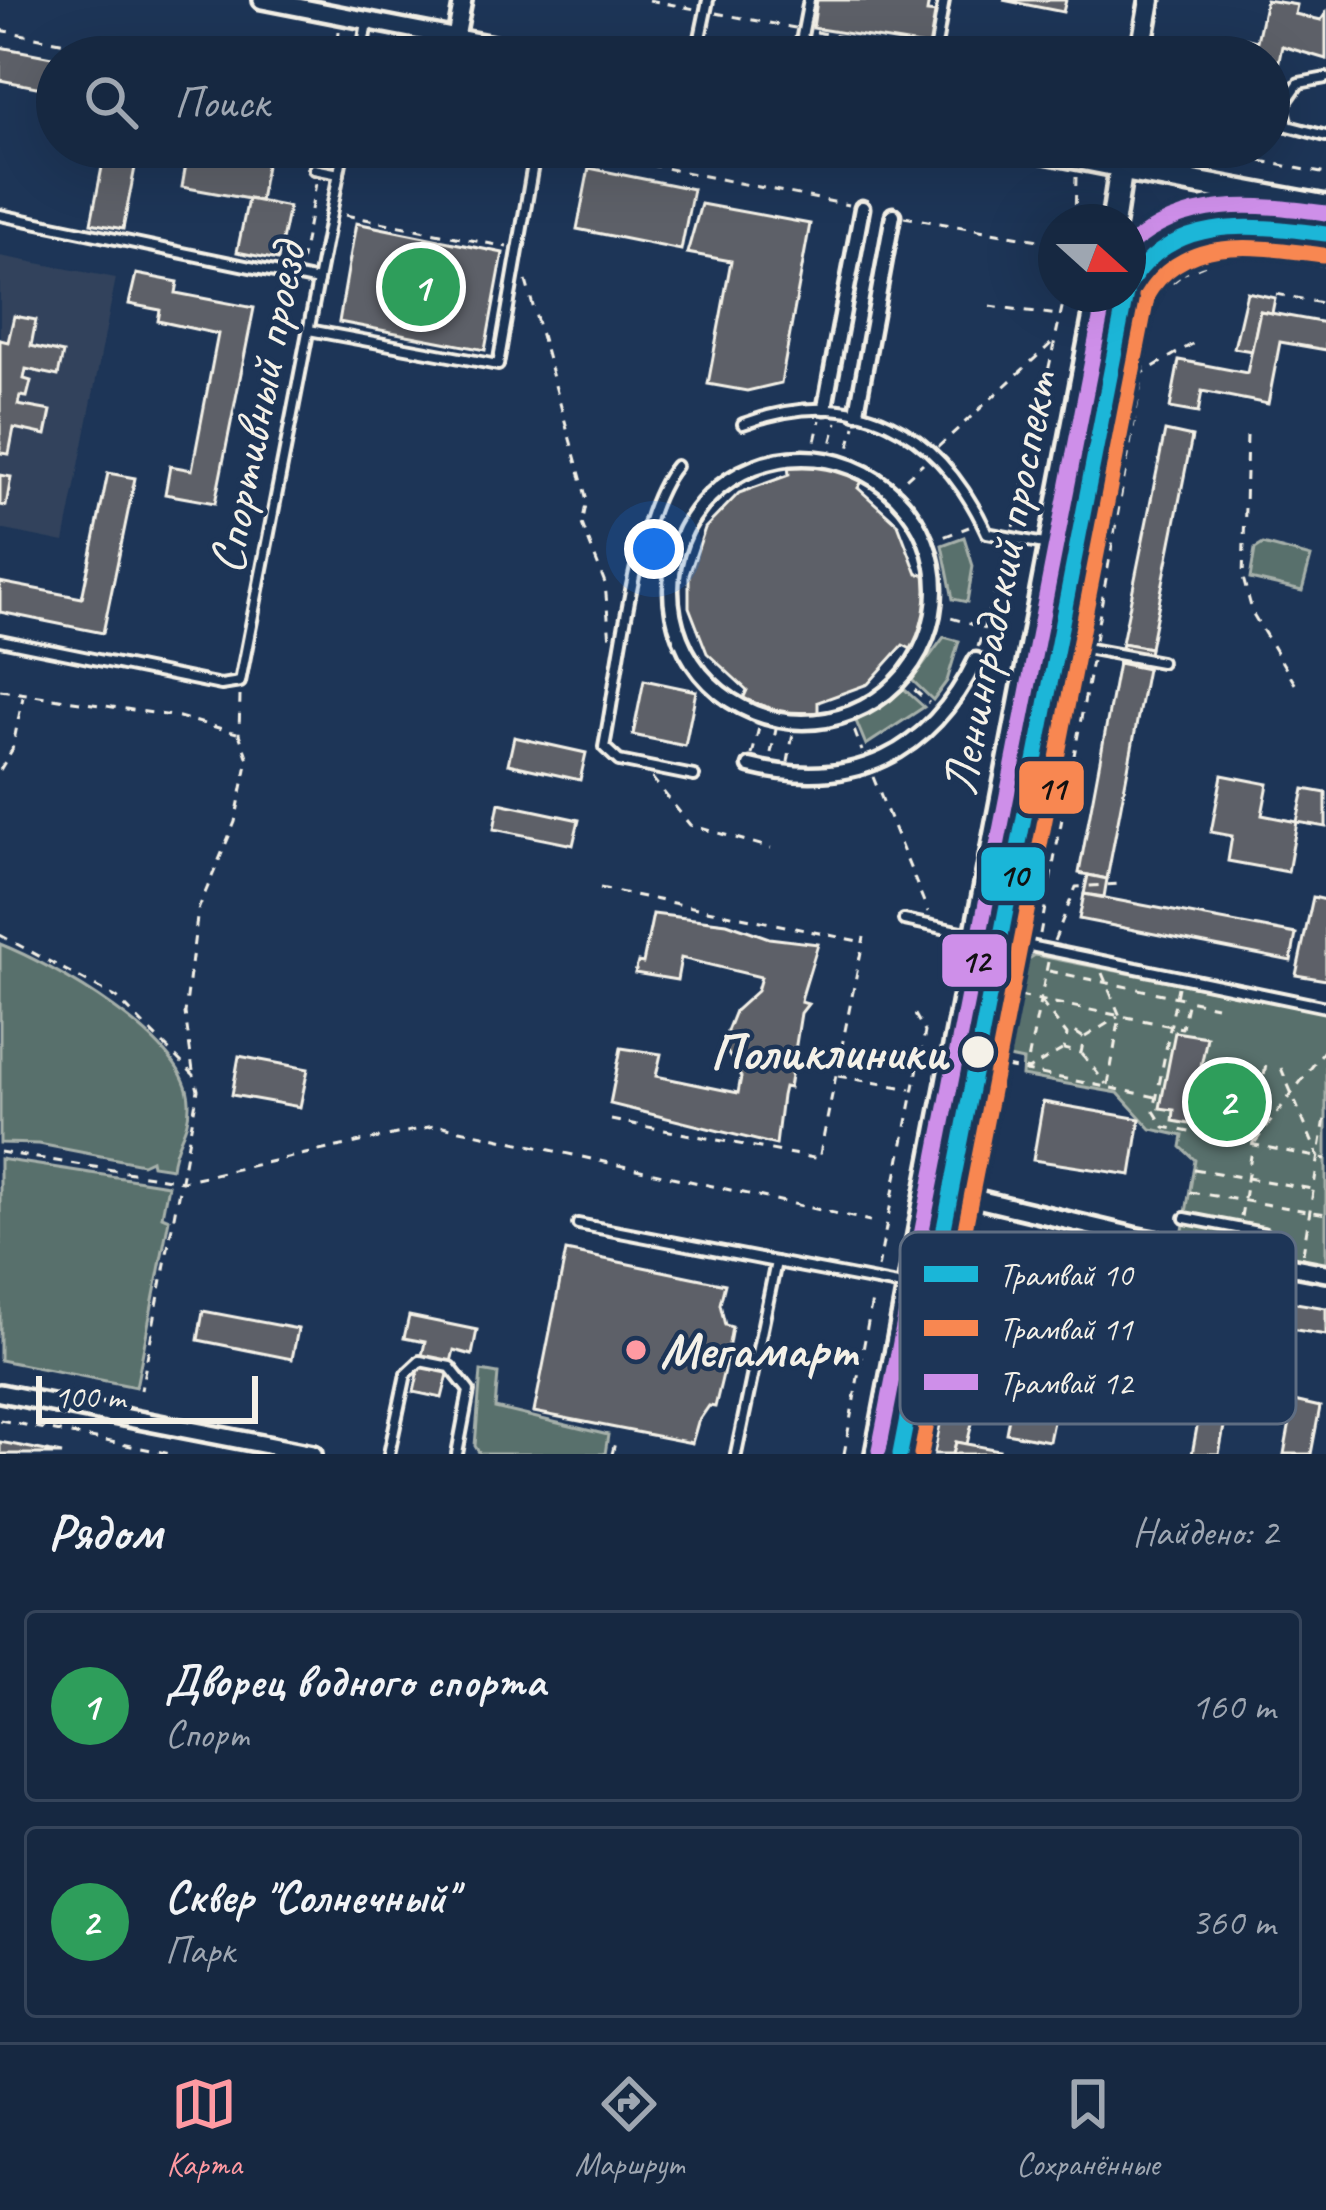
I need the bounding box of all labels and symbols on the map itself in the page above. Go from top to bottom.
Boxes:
north arrow [1038,204,1146,312]
street label: Спортивный проезд [194,233,321,579]
pin: 1 [382,242,460,332]
street label: Ленинградский проспект [927,364,1072,800]
your location [624,519,684,579]
line badge: 11 [1017,759,1086,816]
text: 11 [1036,767,1069,809]
line badge: 10 [979,845,1047,903]
text: 10 [998,854,1031,896]
line badge: 12 [940,932,1009,989]
text: 12 [960,940,993,982]
place label: Поликлиники [710,1020,950,1084]
marker: Поликлиники [959,1033,997,1071]
pin: 2 [1188,1057,1266,1147]
legend [900,1232,1296,1424]
text: Трамвай 10 [999,1254,1134,1296]
text: Трамвай 11 [999,1308,1134,1350]
place label: Мегамарт [660,1318,860,1382]
marker: Мегамарт [623,1337,649,1363]
text: Трамвай 12 [999,1362,1135,1404]
scale bar [36,1370,258,1423]

